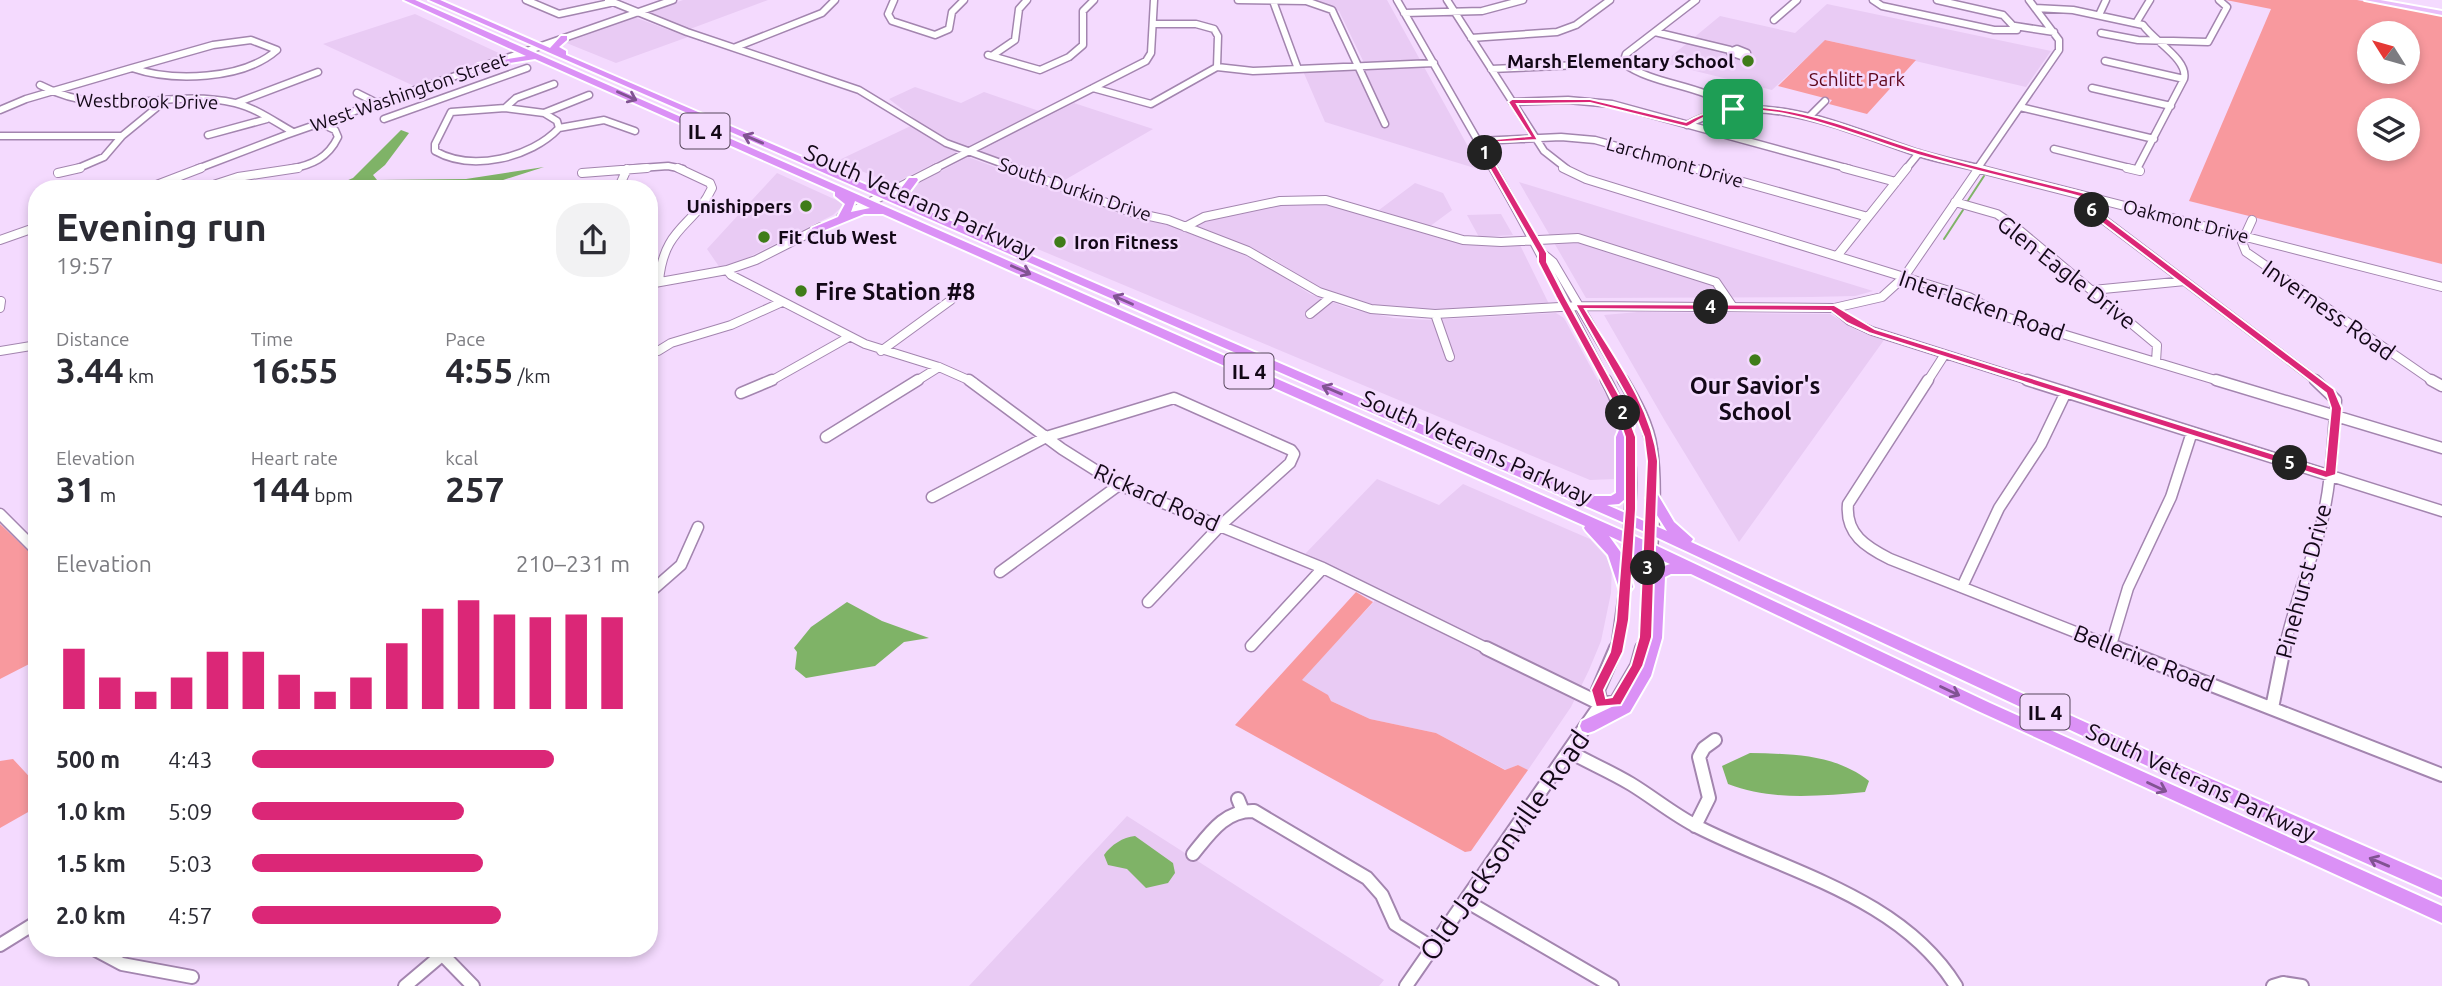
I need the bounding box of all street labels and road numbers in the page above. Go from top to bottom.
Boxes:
street label: West Washington Street [308,48,511,136]
street label: Westbrook Drive [75,89,219,113]
road number: IL 4 [680,114,730,148]
street label: Larchmont Drive [1604,132,1746,192]
street label: South Veterans Parkway [801,139,1039,263]
street label: South Durkin Drive [996,152,1154,226]
street label: Oakmont Drive [2121,195,2251,247]
street label: Glen Eagle Drive [1993,210,2141,334]
street label: Inverness Road [2258,255,2400,365]
street label: Interlacken Road [1896,265,2068,345]
road number: IL 4 [1224,354,1274,388]
street label: South Veterans Parkway [1358,385,1596,509]
street label: Rickard Road [1090,458,1224,536]
street label: Pinehurst Drive [2270,501,2336,661]
street label: Bellerive Road [2070,620,2218,696]
road number: IL 4 [2021,694,2070,730]
street label: South Veterans Parkway [2083,718,2319,846]
street label: Old Jacksonville Road [1413,724,1595,966]

